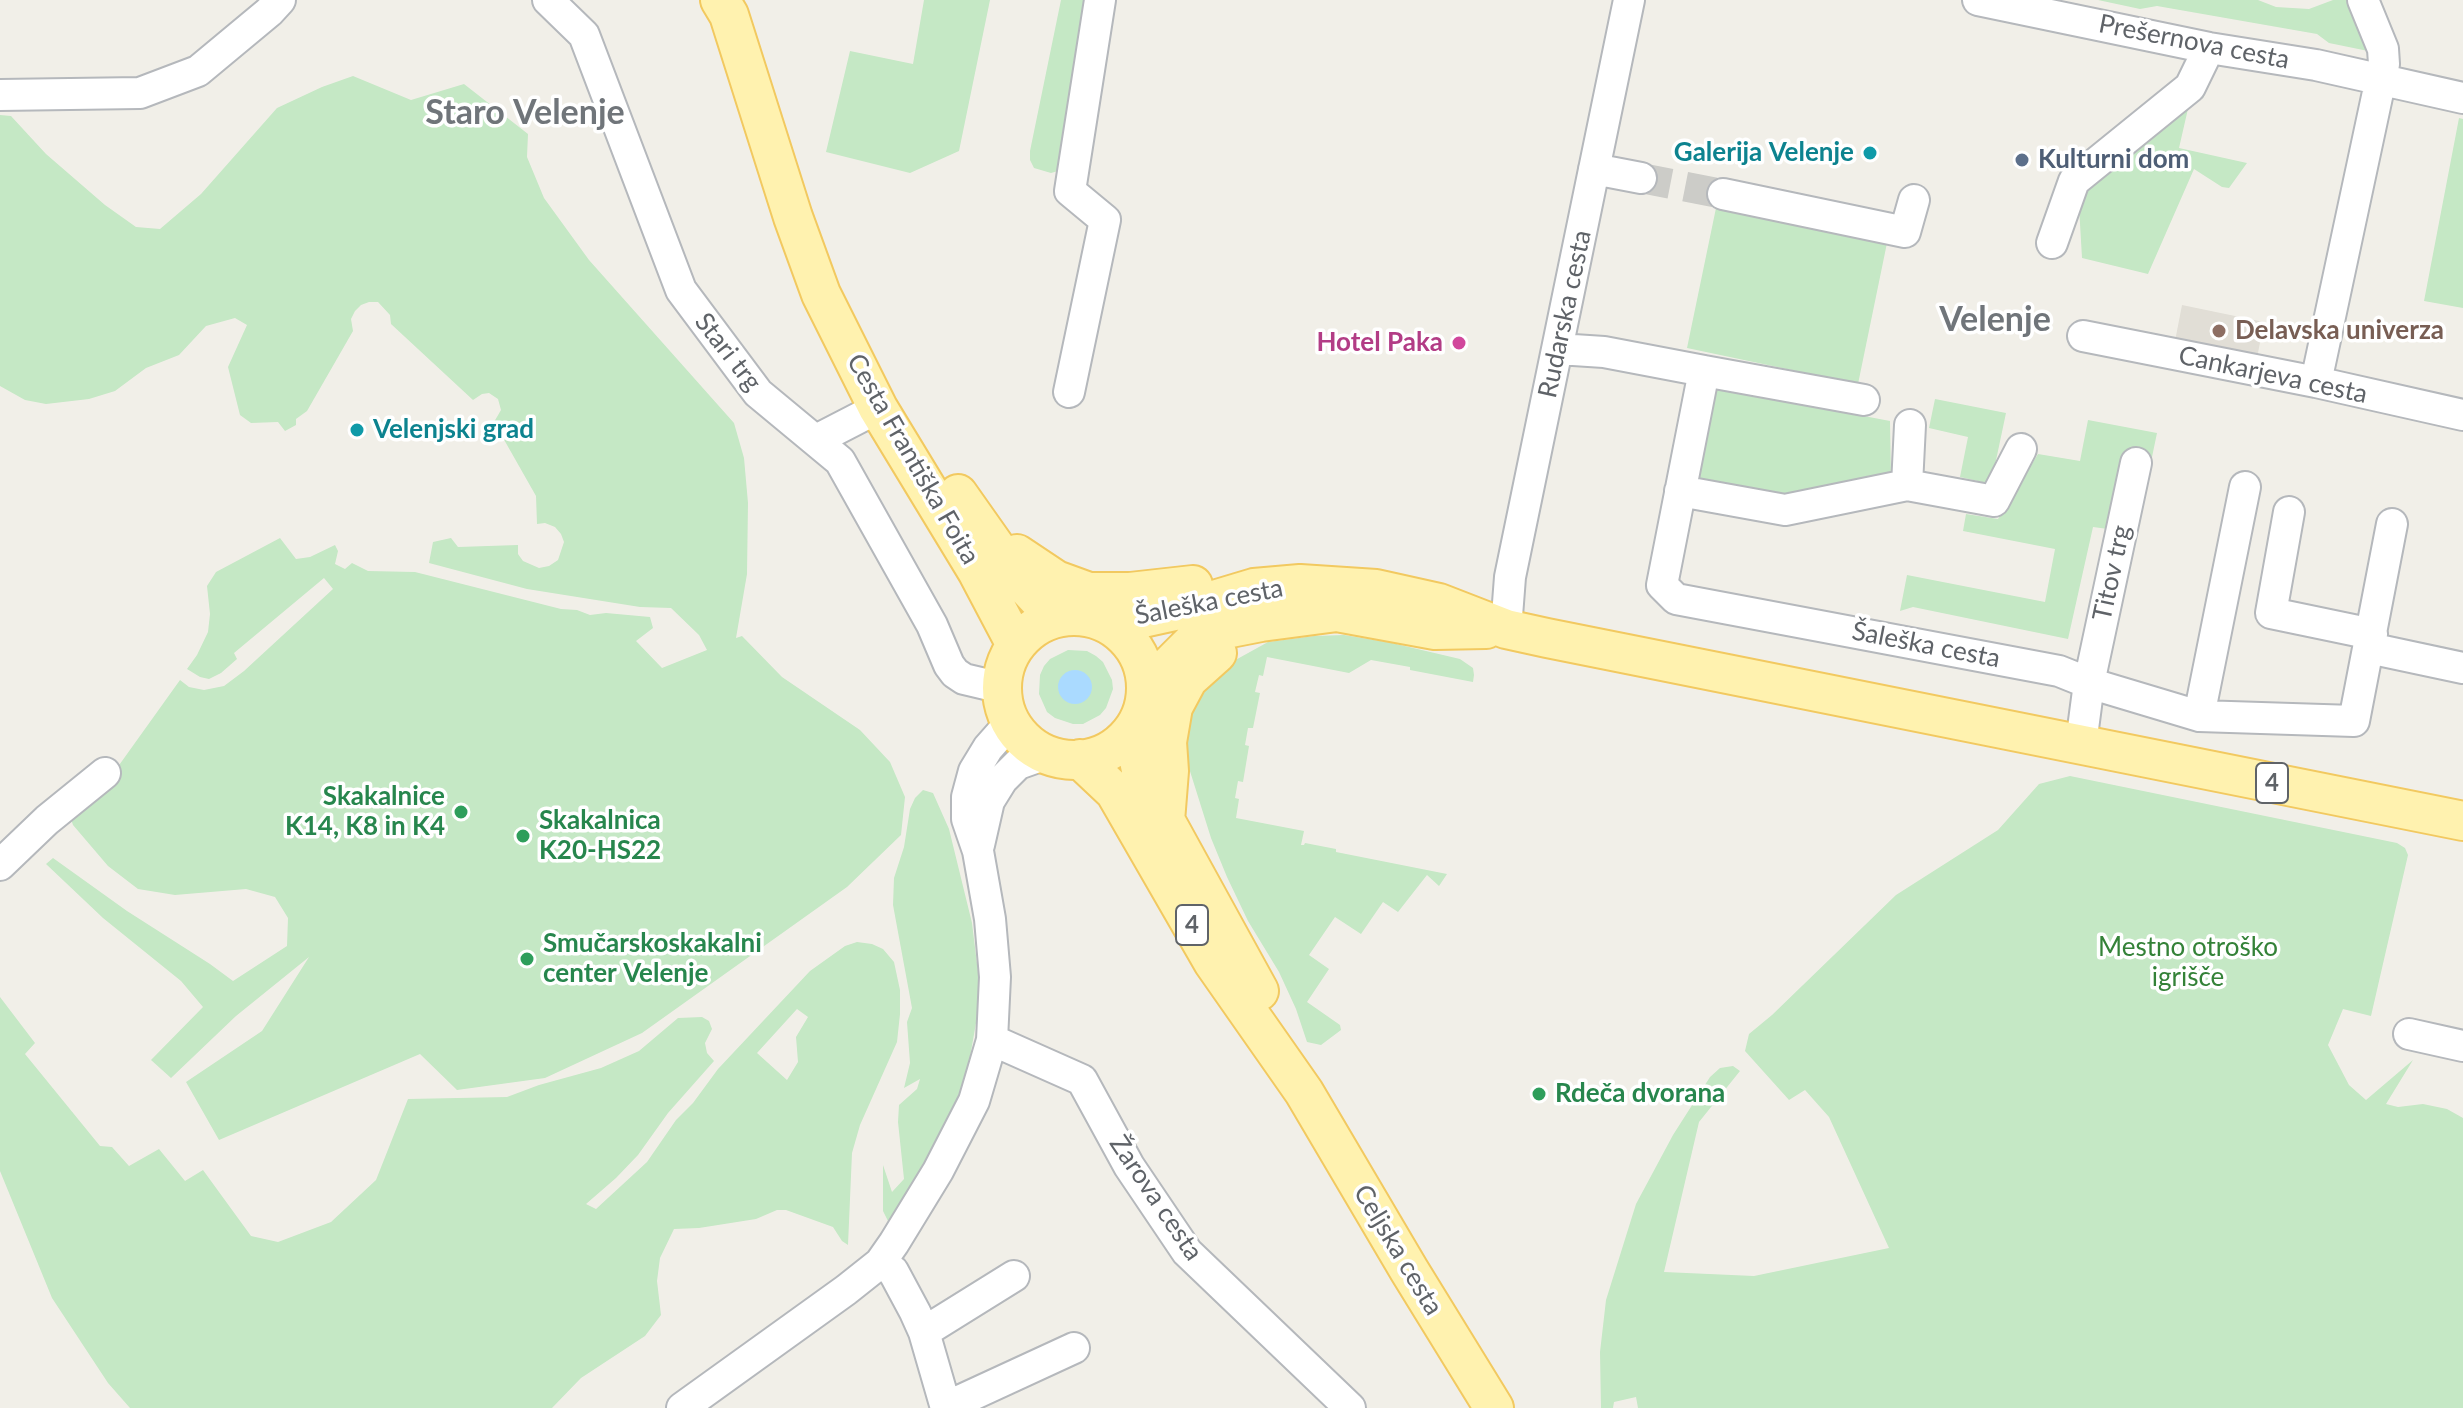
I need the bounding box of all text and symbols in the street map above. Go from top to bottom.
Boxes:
street label: Prešernova cesta [2096,8,2292,76]
district label: Staro Velenje [425,93,625,133]
place label: Galerija Velenje [1674,137,1854,169]
marker: Galerija Velenje [1861,144,1879,162]
place label: Kulturni dom [2038,144,2189,176]
marker: Kulturni dom [2013,151,2031,169]
street label: Rudarska cesta [1532,227,1598,401]
district label: Velenje [1939,300,2051,340]
street label: Stari trg [688,307,768,397]
place label: Delavska univerza [2235,315,2444,347]
marker: Delavska univerza [2210,322,2228,340]
place label: Hotel Paka [1316,327,1443,359]
marker: Hotel Paka [1450,334,1468,352]
street label: Cankarjeva cesta [2176,340,2370,410]
street label: Cesta Františka Foita [840,348,986,570]
place label: Velenjski grad [373,414,534,446]
marker: Velenjski grad [348,421,366,439]
street label: Titov trg [2087,522,2137,624]
street label: Šaleška cesta [1132,572,1286,632]
street label: Šaleška cesta [1849,615,2003,675]
road number: 4 [2256,763,2288,803]
place label: Skakalnice K14, K8 in K4 [285,781,445,842]
marker: Skakalnice K14, K8 in K4 [452,803,470,821]
place label: Skakalnica K20-HS22 [539,805,661,866]
marker: Skakalnica K20-HS22 [514,827,532,845]
road number: 4 [1176,905,1208,945]
place label: Smučarskoskakalni center Velenje [543,928,762,990]
park label: Mestno otroško igrišče [2098,932,2278,994]
marker: Smučarskoskakalni center Velenje [518,950,536,968]
place label: Rdeča dvorana [1555,1078,1725,1110]
marker: Rdeča dvorana [1530,1085,1548,1103]
street label: Žarova cesta [1103,1130,1209,1266]
street label: Celjska cesta [1347,1179,1449,1321]

